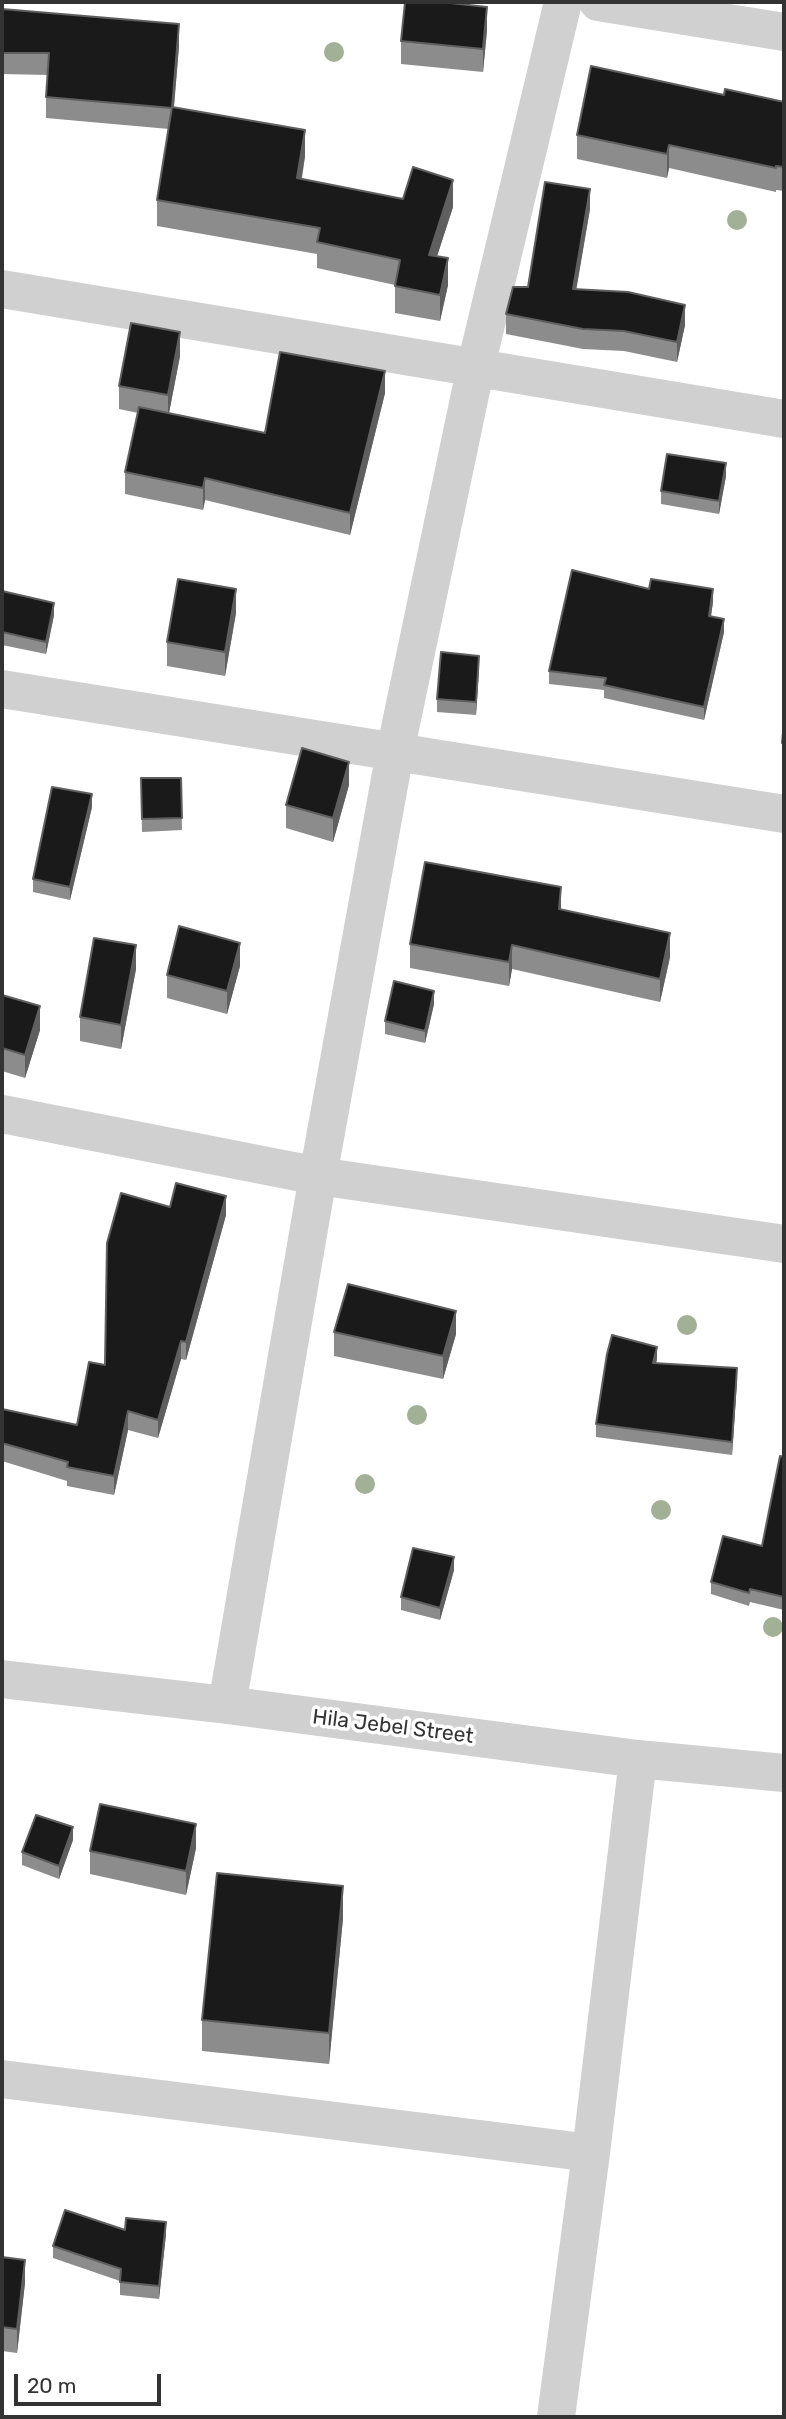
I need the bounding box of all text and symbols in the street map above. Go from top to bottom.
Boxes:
street label: Hila Jebel Street [311,1705,475,1749]
scale bar [18,2360,164,2404]
text: 20 m [27,2373,76,2398]

